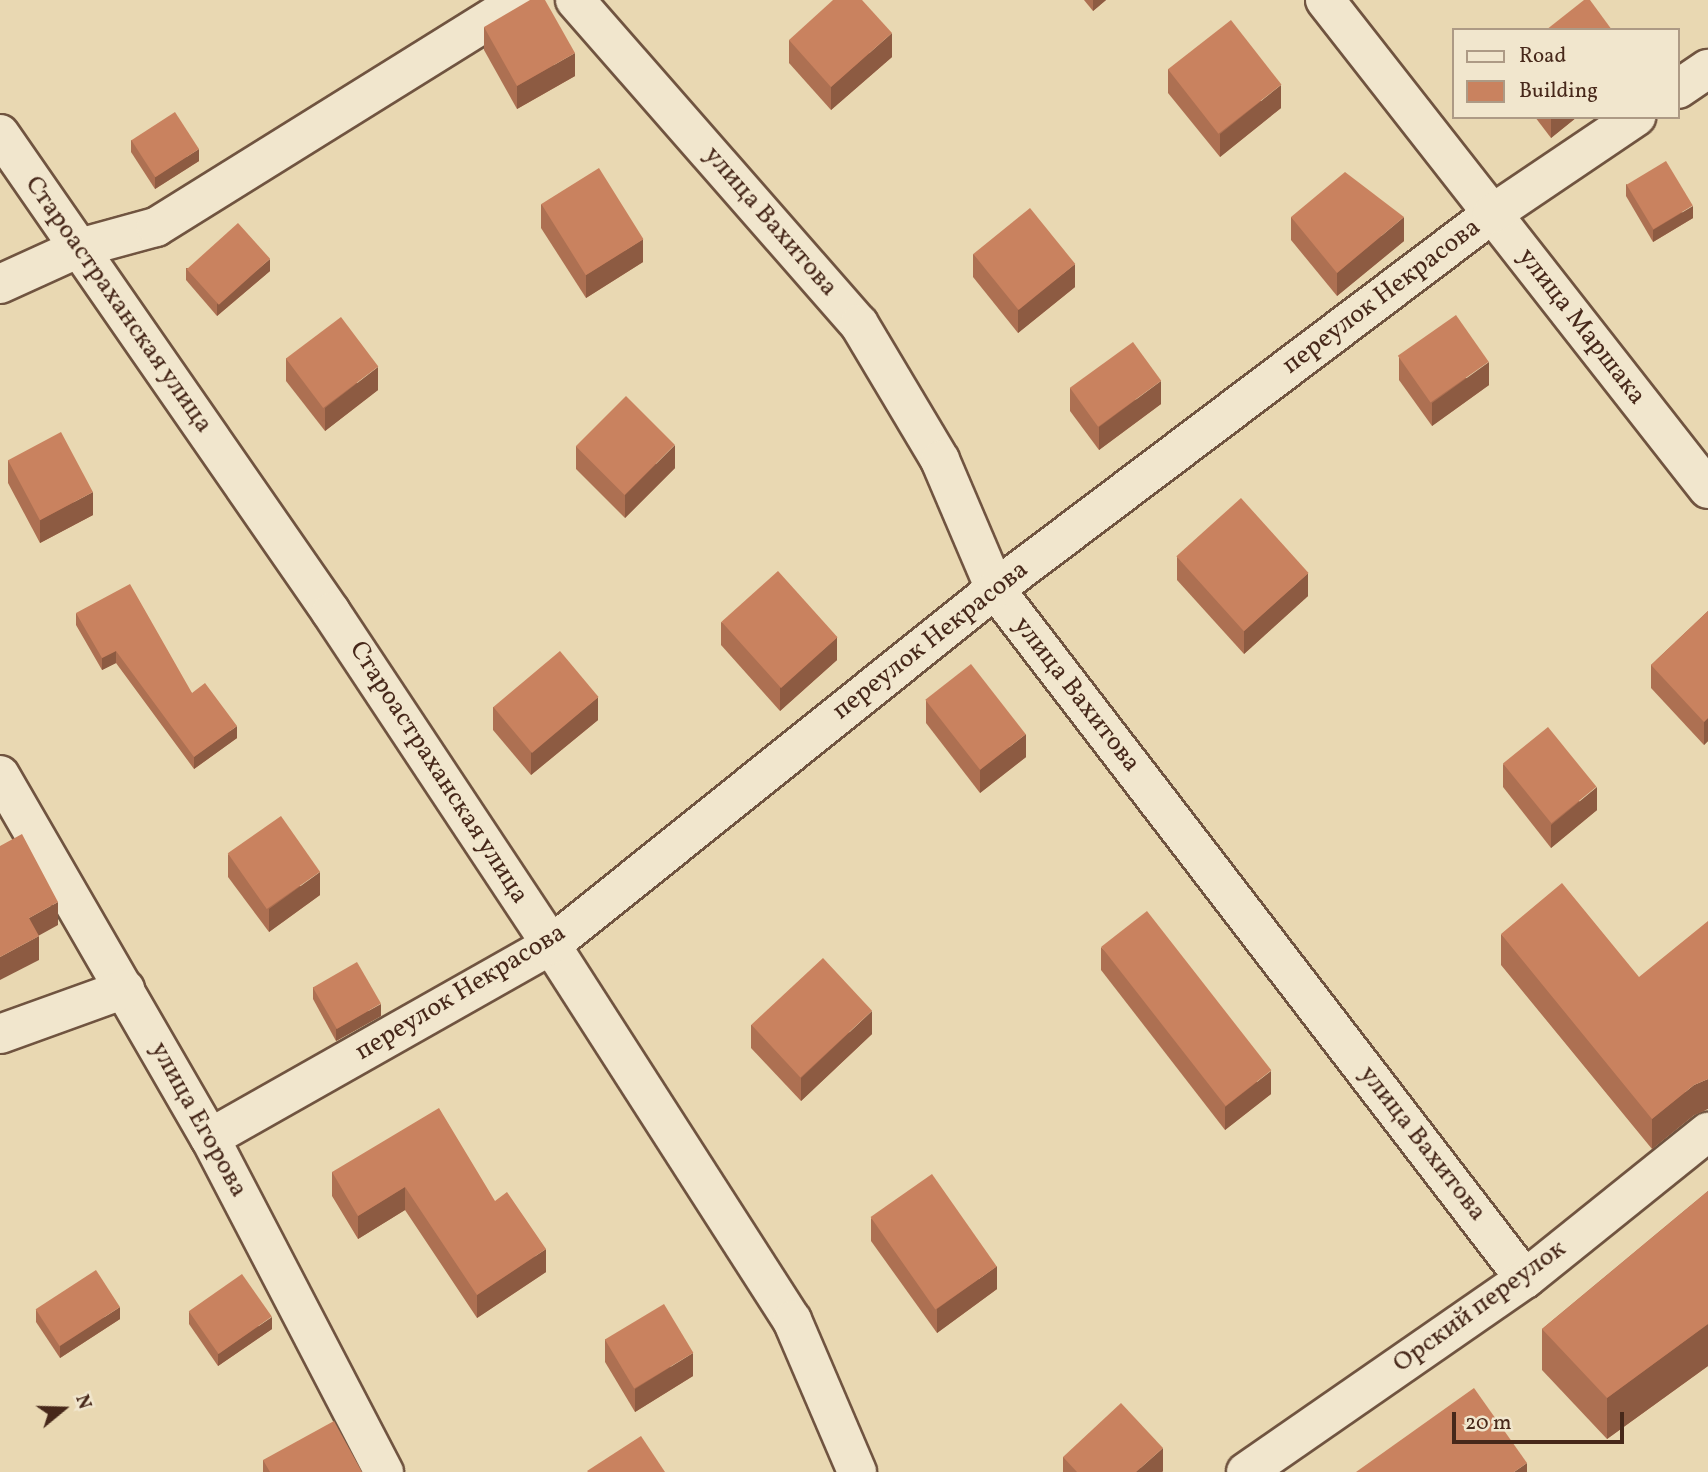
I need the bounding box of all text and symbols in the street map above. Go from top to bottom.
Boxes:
legend [1452,28,1680,119]
text: Road [1519,42,1566,71]
text: Building [1519,77,1598,106]
street label: улица Вахитова [696,141,844,303]
street label: Староастраханская улица [17,170,219,440]
street label: переулок Некрасова [1277,212,1487,382]
street label: улица Маршака [1510,242,1652,412]
street label: переулок Некрасова [827,555,1035,727]
street label: улица Вахитова [1006,611,1146,779]
street label: Староастраханская улица [341,636,535,910]
street label: переулок Некрасова [350,918,572,1068]
street label: улица Егорова [142,1037,254,1203]
street label: улица Вахитова [1352,1060,1492,1228]
street label: Орский переулок [1388,1234,1572,1380]
north arrow [28,1374,98,1444]
text: N [68,1391,97,1413]
scale bar [1456,1398,1628,1442]
text: 20 m [1465,1409,1511,1438]

